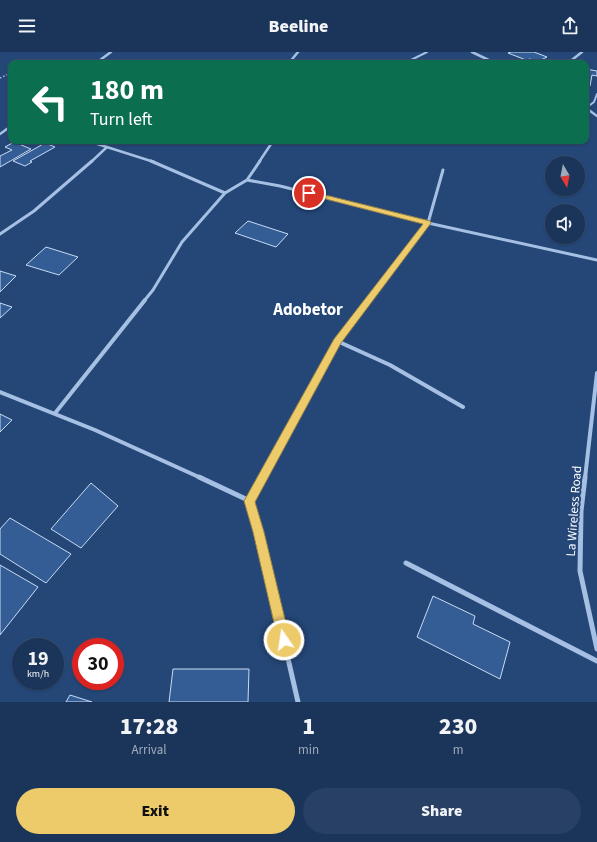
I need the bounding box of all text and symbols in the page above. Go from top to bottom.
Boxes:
text: Beeline [269,14,328,39]
icon: menu [16,15,38,37]
icon: share [559,15,581,37]
text: 180 m [90,70,164,110]
icon: left [24,76,76,128]
text: Turn left [90,107,152,132]
north arrow [545,156,585,196]
map controls [545,156,585,244]
pin [292,176,326,210]
icon: arrive [298,182,320,204]
button: sound [545,204,585,244]
district label: Adobetor [272,298,343,322]
street label: La Wireless Road [562,465,586,557]
position arrow [263,619,305,661]
speed limit sign: 30 [72,638,124,690]
text: 19 [27,645,49,673]
text: km/h [27,667,49,681]
text: 17:28 [120,709,178,744]
text: 1 [302,709,315,744]
text: 230 [439,709,477,744]
text: Arrival [132,741,167,759]
text: min [298,741,319,759]
text: m [453,741,463,759]
button: Exit [16,788,295,834]
button: Share [303,788,581,834]

